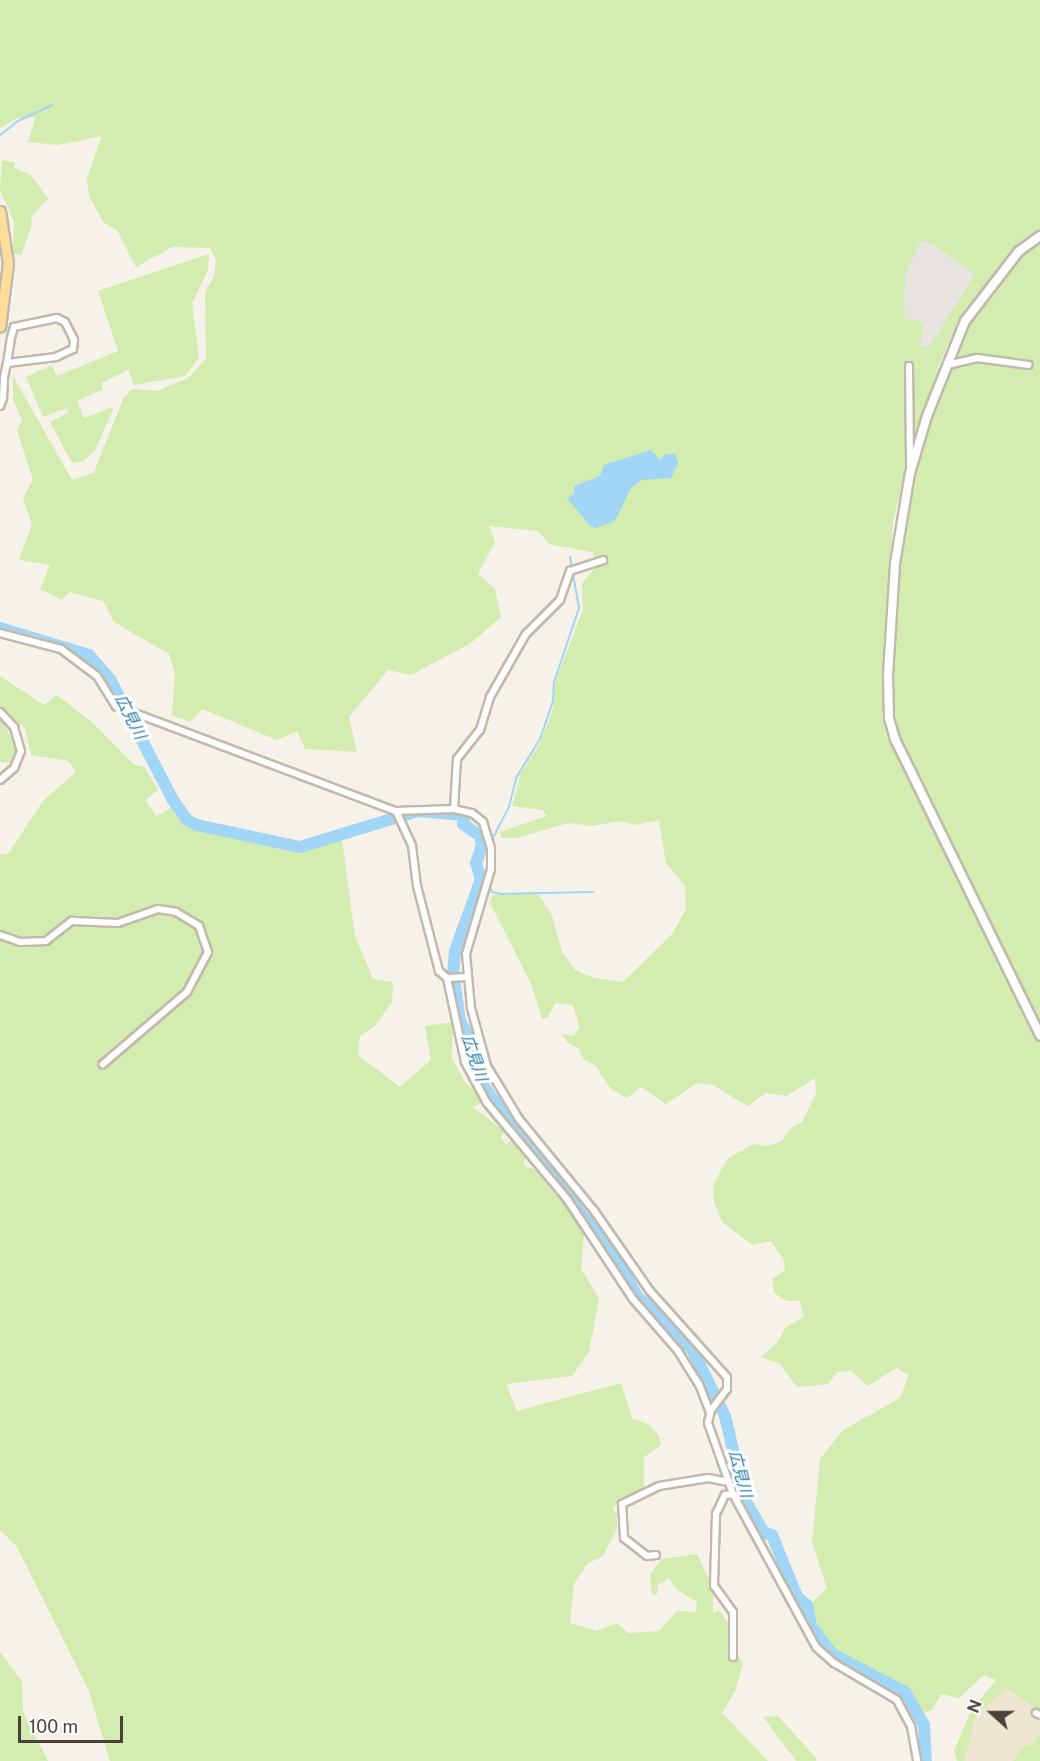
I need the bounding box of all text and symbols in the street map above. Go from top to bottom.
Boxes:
water label: 広見川 [111,691,149,743]
water label: 広見川 [457,1032,491,1084]
water label: 広見川 [725,1448,755,1500]
north arrow [962,1683,1022,1743]
text: N [964,1697,986,1716]
scale bar [21,1704,126,1742]
text: 100 m [29,1716,78,1737]

